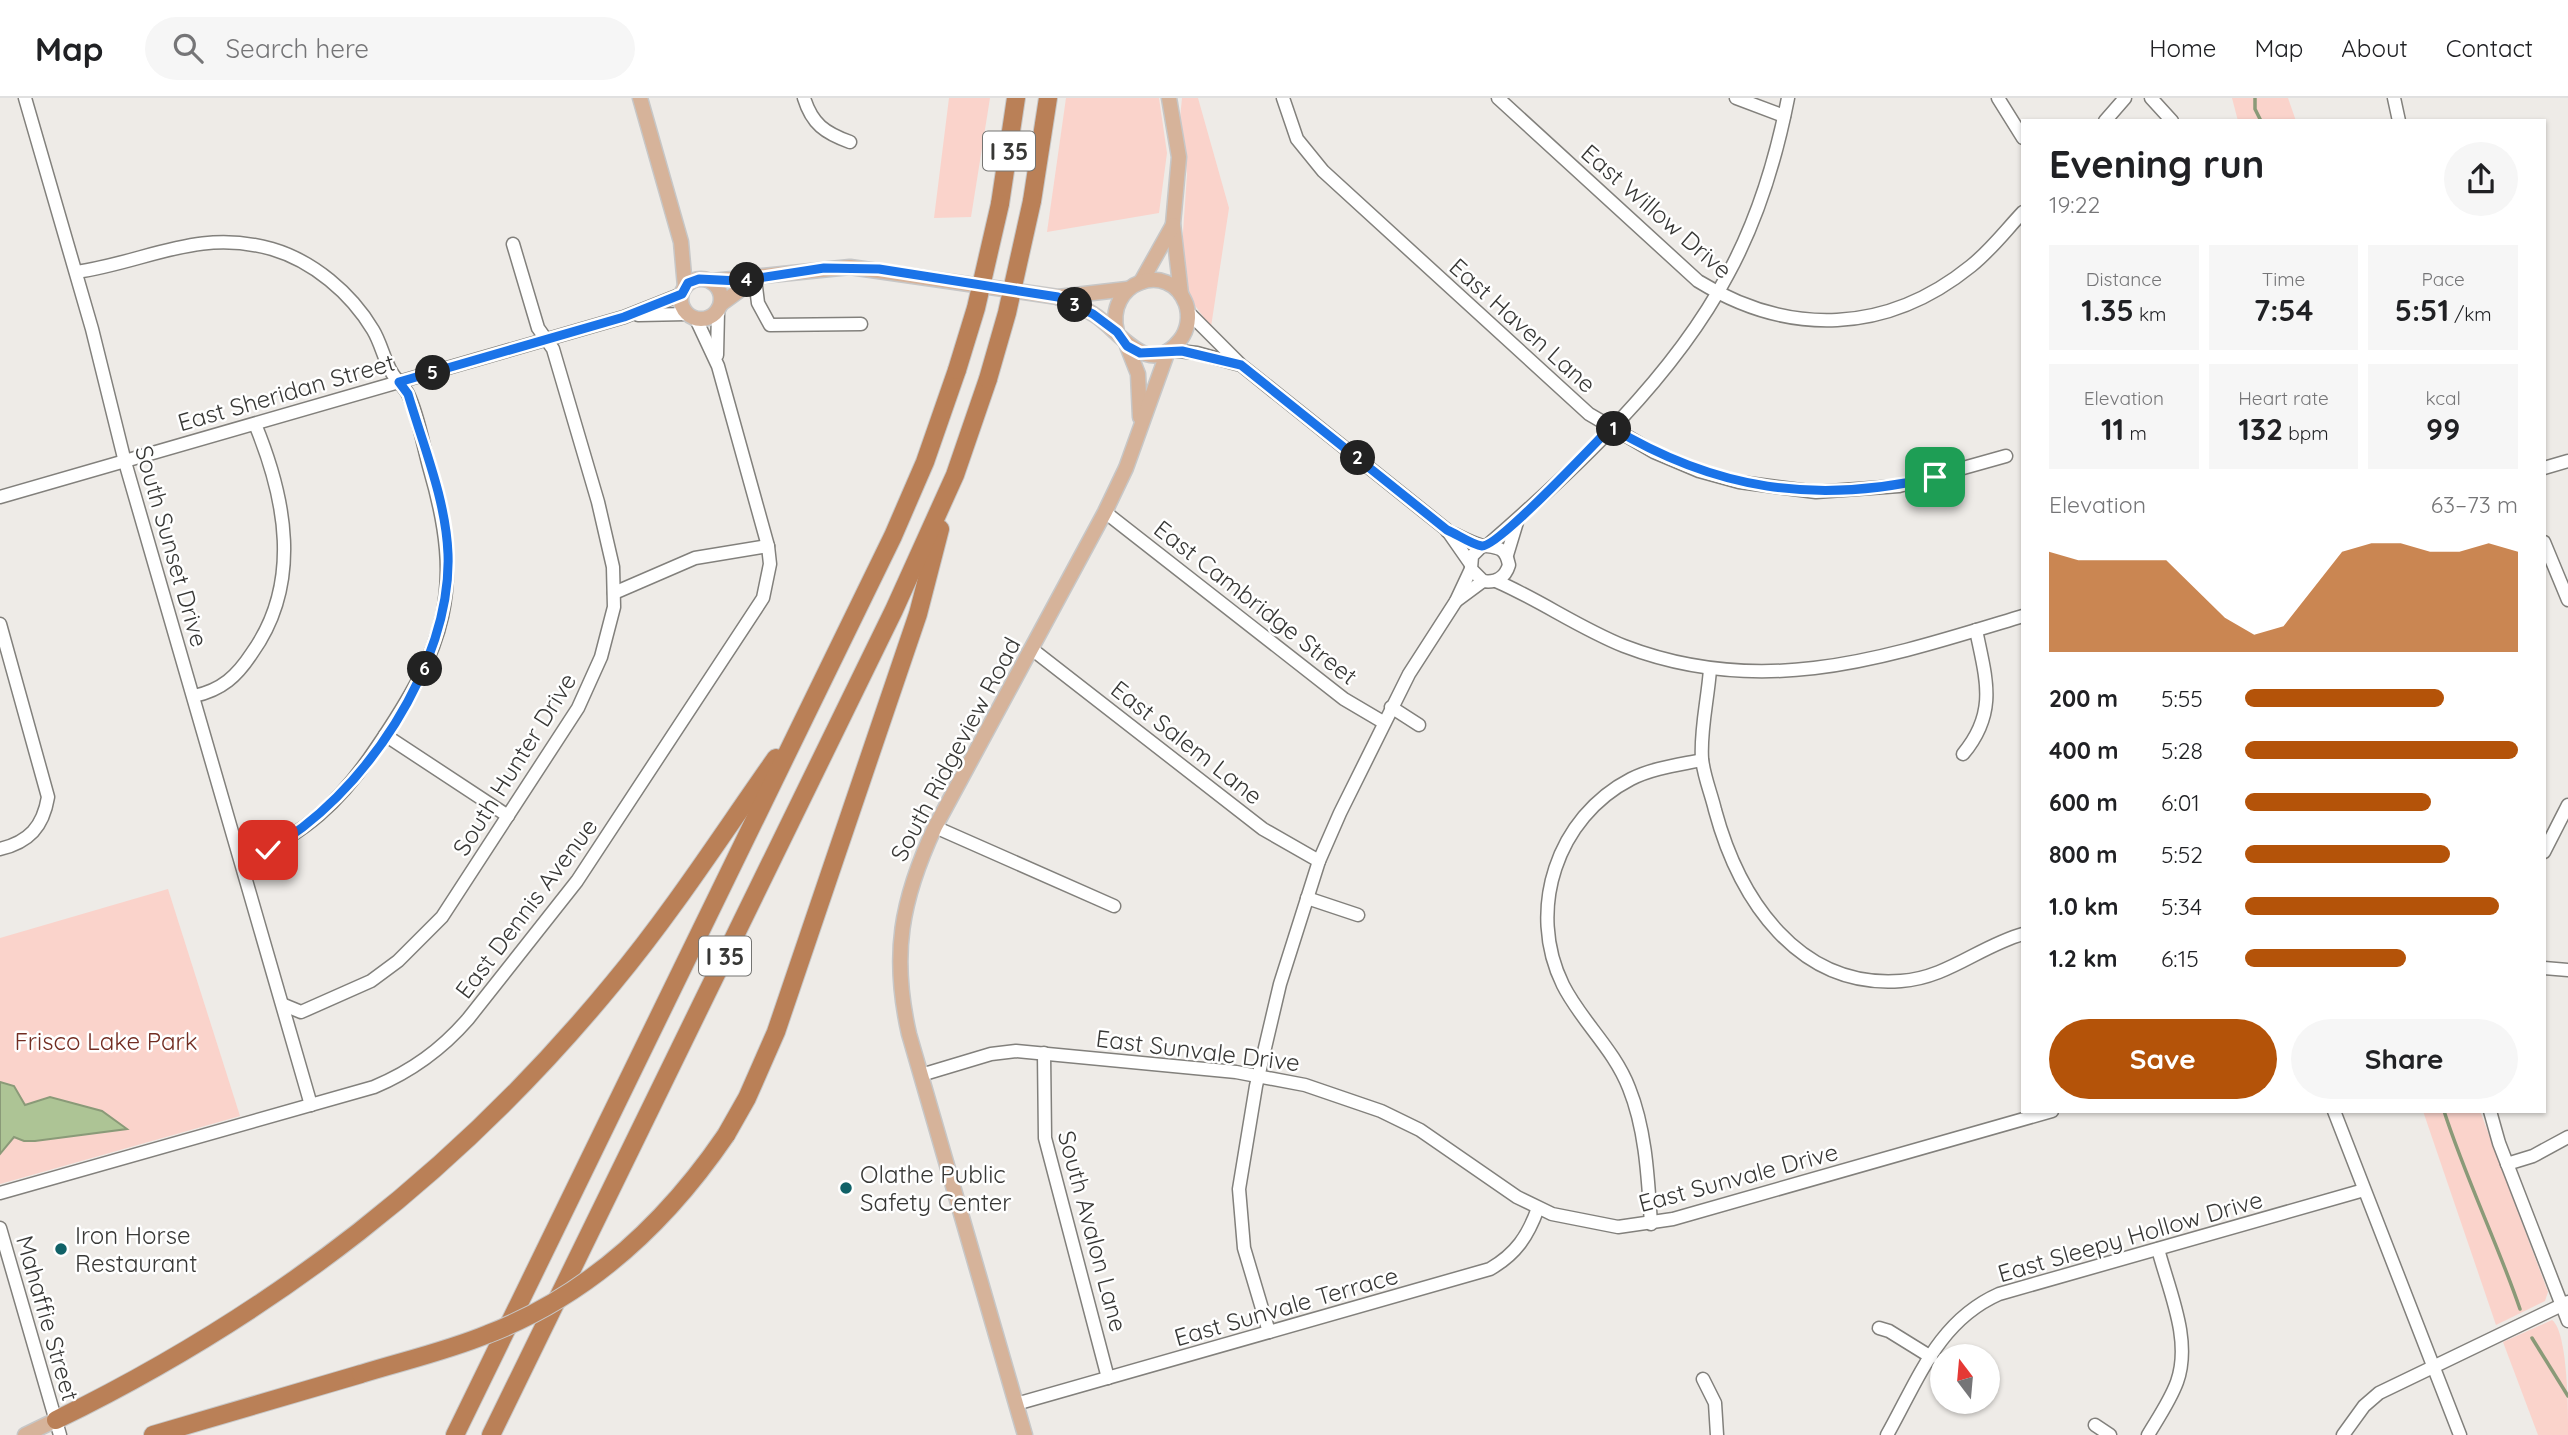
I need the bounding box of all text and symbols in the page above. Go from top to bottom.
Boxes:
search box [145,17,635,80]
text: Map [35,28,103,69]
icon: search [169,29,207,67]
text: Search here [225,32,369,65]
text: Home [2149,33,2216,63]
text: Map [2254,33,2303,63]
text: About [2341,33,2408,63]
text: Contact [2446,33,2533,63]
road number: I 35 [983,132,1035,170]
street label: East Willow Drive [1575,137,1739,285]
text: Evening run [2049,140,2264,188]
button: share [2444,142,2518,216]
text: 19:22 [2049,190,2100,219]
street label: East Haven Lane [1443,251,1603,399]
pin: 4 [730,262,764,298]
text: 4 [741,267,752,291]
text: Distance [2086,267,2162,291]
text: Time [2262,267,2305,291]
text: Pace [2422,267,2465,291]
pin: 3 [1058,288,1092,322]
text: 1.35 [2081,291,2134,329]
text: 7:54 [2254,291,2313,329]
text: 5:51 [2395,291,2449,329]
text: 3 [1069,292,1080,316]
text: km [2134,302,2166,326]
text: /km [2449,302,2492,326]
street label: East Sheridan Street [174,347,398,437]
pin: 5 [416,356,450,390]
text: 5 [427,360,438,384]
text: Elevation [2084,386,2164,410]
text: Heart rate [2238,386,2329,410]
text: kcal [2425,386,2461,410]
text: 11 [2101,410,2124,448]
text: 132 [2238,410,2283,448]
text: 99 [2426,410,2460,448]
pin: 1 [1596,412,1632,446]
text: 1 [1610,416,1617,440]
text: m [2124,421,2147,445]
text: bpm [2283,421,2329,445]
pin: 2 [1340,440,1376,476]
street label: South Sunset Drive [129,442,215,650]
text: 2 [1352,445,1363,469]
pin [1905,447,1965,507]
icon: arrive [1916,458,1954,496]
text: Elevation [2049,490,2146,519]
text: 63–73 m [2431,490,2518,519]
street label: East Cambridge Street [1148,513,1364,691]
street label: South Ridgeview Road [883,632,1027,866]
pin: 6 [408,652,442,686]
text: 6 [419,656,430,680]
street label: South Hunter Drive [446,667,582,861]
street label: East Salem Lane [1105,673,1269,811]
text: 200 m [2049,684,2118,713]
text: 5:55 [2161,684,2203,713]
text: 400 m [2049,736,2118,765]
text: 5:28 [2161,736,2203,765]
text: 600 m [2049,788,2118,817]
text: 6:01 [2161,788,2200,817]
street label: East Dennis Avenue [448,812,604,1004]
pin [238,820,298,880]
icon: check [249,831,287,869]
text: 800 m [2049,840,2118,869]
text: 5:52 [2161,840,2203,869]
text: 1.0 km [2049,892,2119,921]
text: 5:34 [2161,892,2202,921]
road number: I 35 [699,936,751,976]
text: 1.2 km [2049,944,2118,973]
text: 6:15 [2161,944,2199,973]
button: Save [2049,1019,2277,1099]
button: Share [2291,1019,2518,1099]
street label: East Sunvale Drive [1094,1023,1302,1077]
park label: Frisco Lake Park [14,1026,198,1056]
street label: South Avalon Lane [1052,1127,1134,1335]
street label: East Sunvale Drive [1635,1136,1841,1218]
place label: Olathe Public Safety Center [860,1159,1012,1217]
marker: Olathe Public Safety Center [838,1180,854,1196]
street label: East Sleepy Hollow Drive [1994,1184,2266,1288]
place label: Iron Horse Restaurant [75,1220,197,1278]
street label: Mahaffie Street [10,1232,86,1404]
marker: Iron Horse Restaurant [53,1241,69,1257]
street label: East Sunvale Terrace [1171,1260,1401,1352]
north arrow [1930,1344,2000,1414]
map controls [1930,1344,2000,1414]

